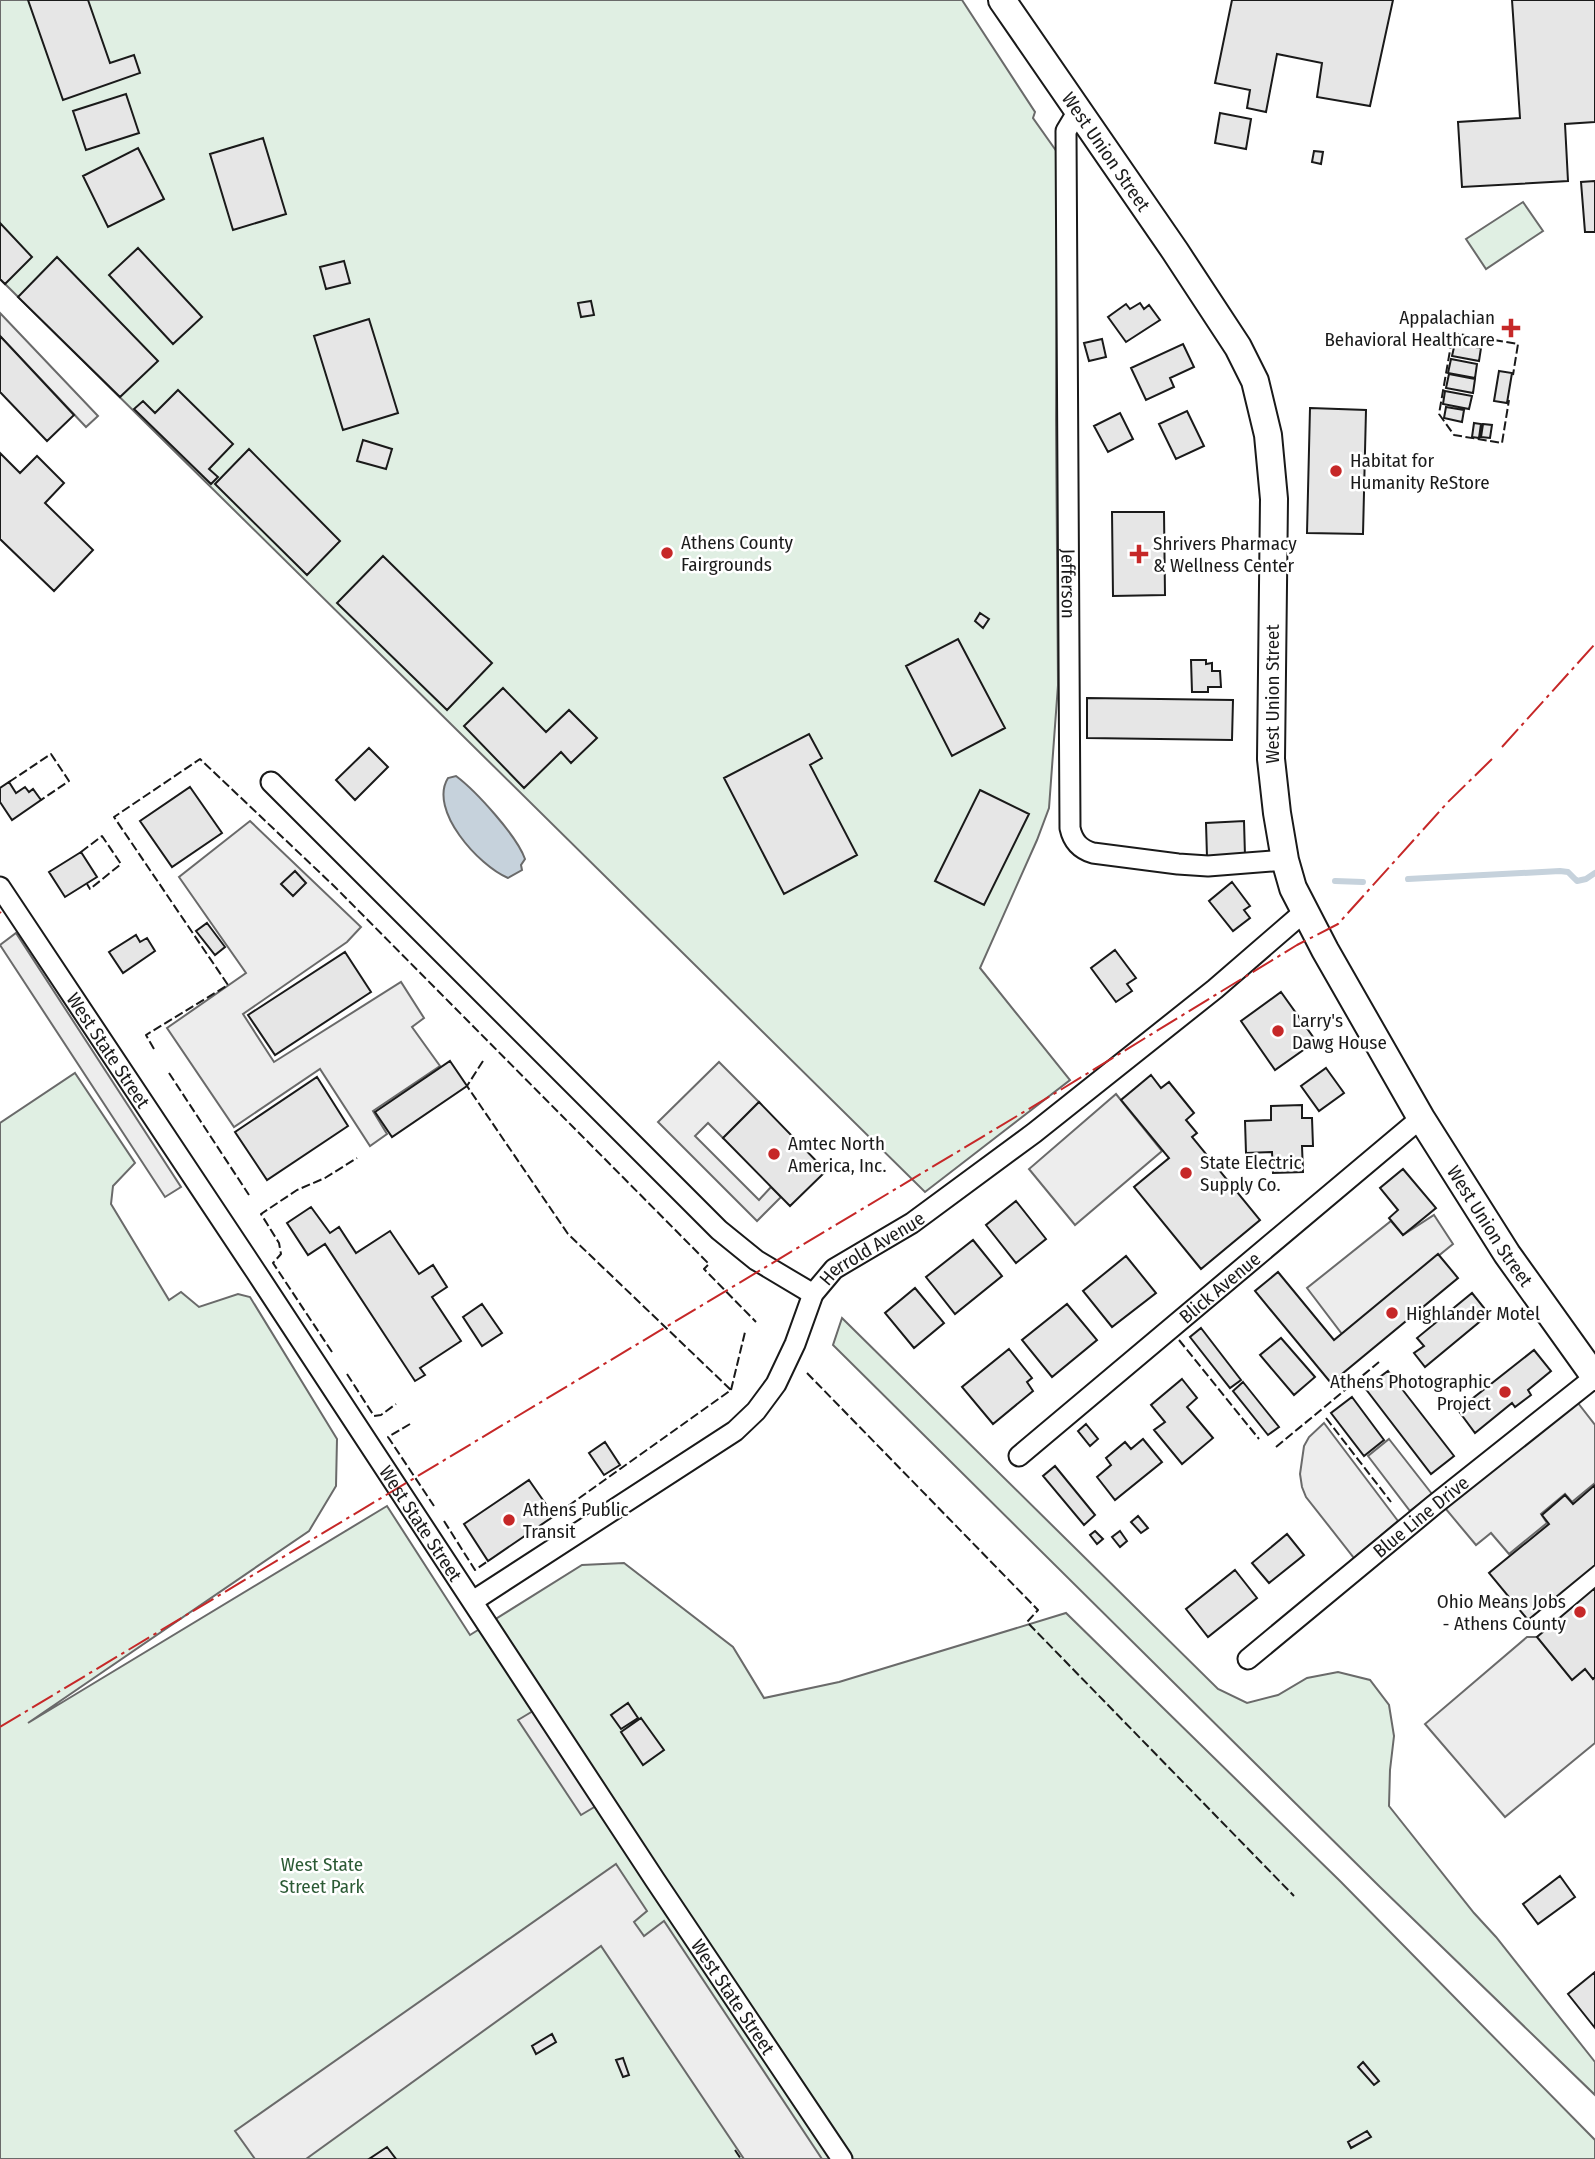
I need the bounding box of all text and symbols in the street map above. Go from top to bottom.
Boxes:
street label: West Union Street [1057,88,1156,216]
place label: Appalachian Behavioral Healthcare [1324,306,1495,351]
marker: Appalachian Behavioral Healthcare [1501,318,1521,338]
place label: Habitat for Humanity ReStore [1350,449,1490,494]
marker: Habitat for Humanity ReStore [1328,463,1344,479]
place label: Athens County Fairgrounds [681,531,794,576]
place label: Shrivers Pharmacy & Wellness Center [1153,532,1297,577]
marker: Athens County Fairgrounds [659,545,675,561]
marker: Shrivers Pharmacy & Wellness Center [1131,546,1147,562]
street label: Jefferson [1056,549,1080,619]
street label: West Union Street [1261,624,1284,764]
street label: West State Street [62,988,155,1113]
place label: Larry's Dawg House [1292,1009,1387,1054]
marker: Larry's Dawg House [1270,1023,1286,1039]
place label: Amtec North America, Inc. [788,1132,886,1177]
marker: Amtec North America, Inc. [766,1146,782,1162]
place label: State Electric Supply Co. [1200,1151,1302,1196]
street label: West Union Street [1442,1161,1538,1292]
marker: State Electric Supply Co. [1178,1165,1194,1181]
street label: Herrold Avenue [815,1207,929,1290]
street label: Blick Avenue [1175,1247,1265,1328]
place label: Highlander Motel [1406,1302,1540,1325]
marker: Highlander Motel [1384,1305,1400,1321]
place label: Athens Photographic Project [1330,1370,1492,1415]
marker: Athens Photographic Project [1497,1384,1513,1400]
street label: West State Street [374,1461,467,1586]
street label: Blue Line Drive [1369,1471,1473,1563]
place label: Athens Public Transit [523,1498,629,1543]
marker: Athens Public Transit [501,1512,517,1528]
place label: Ohio Means Jobs - Athens County [1437,1590,1567,1635]
marker: Ohio Means Jobs - Athens County [1572,1604,1588,1620]
park label: West State Street Park [280,1853,365,1898]
street label: West State Street [686,1935,780,2059]

